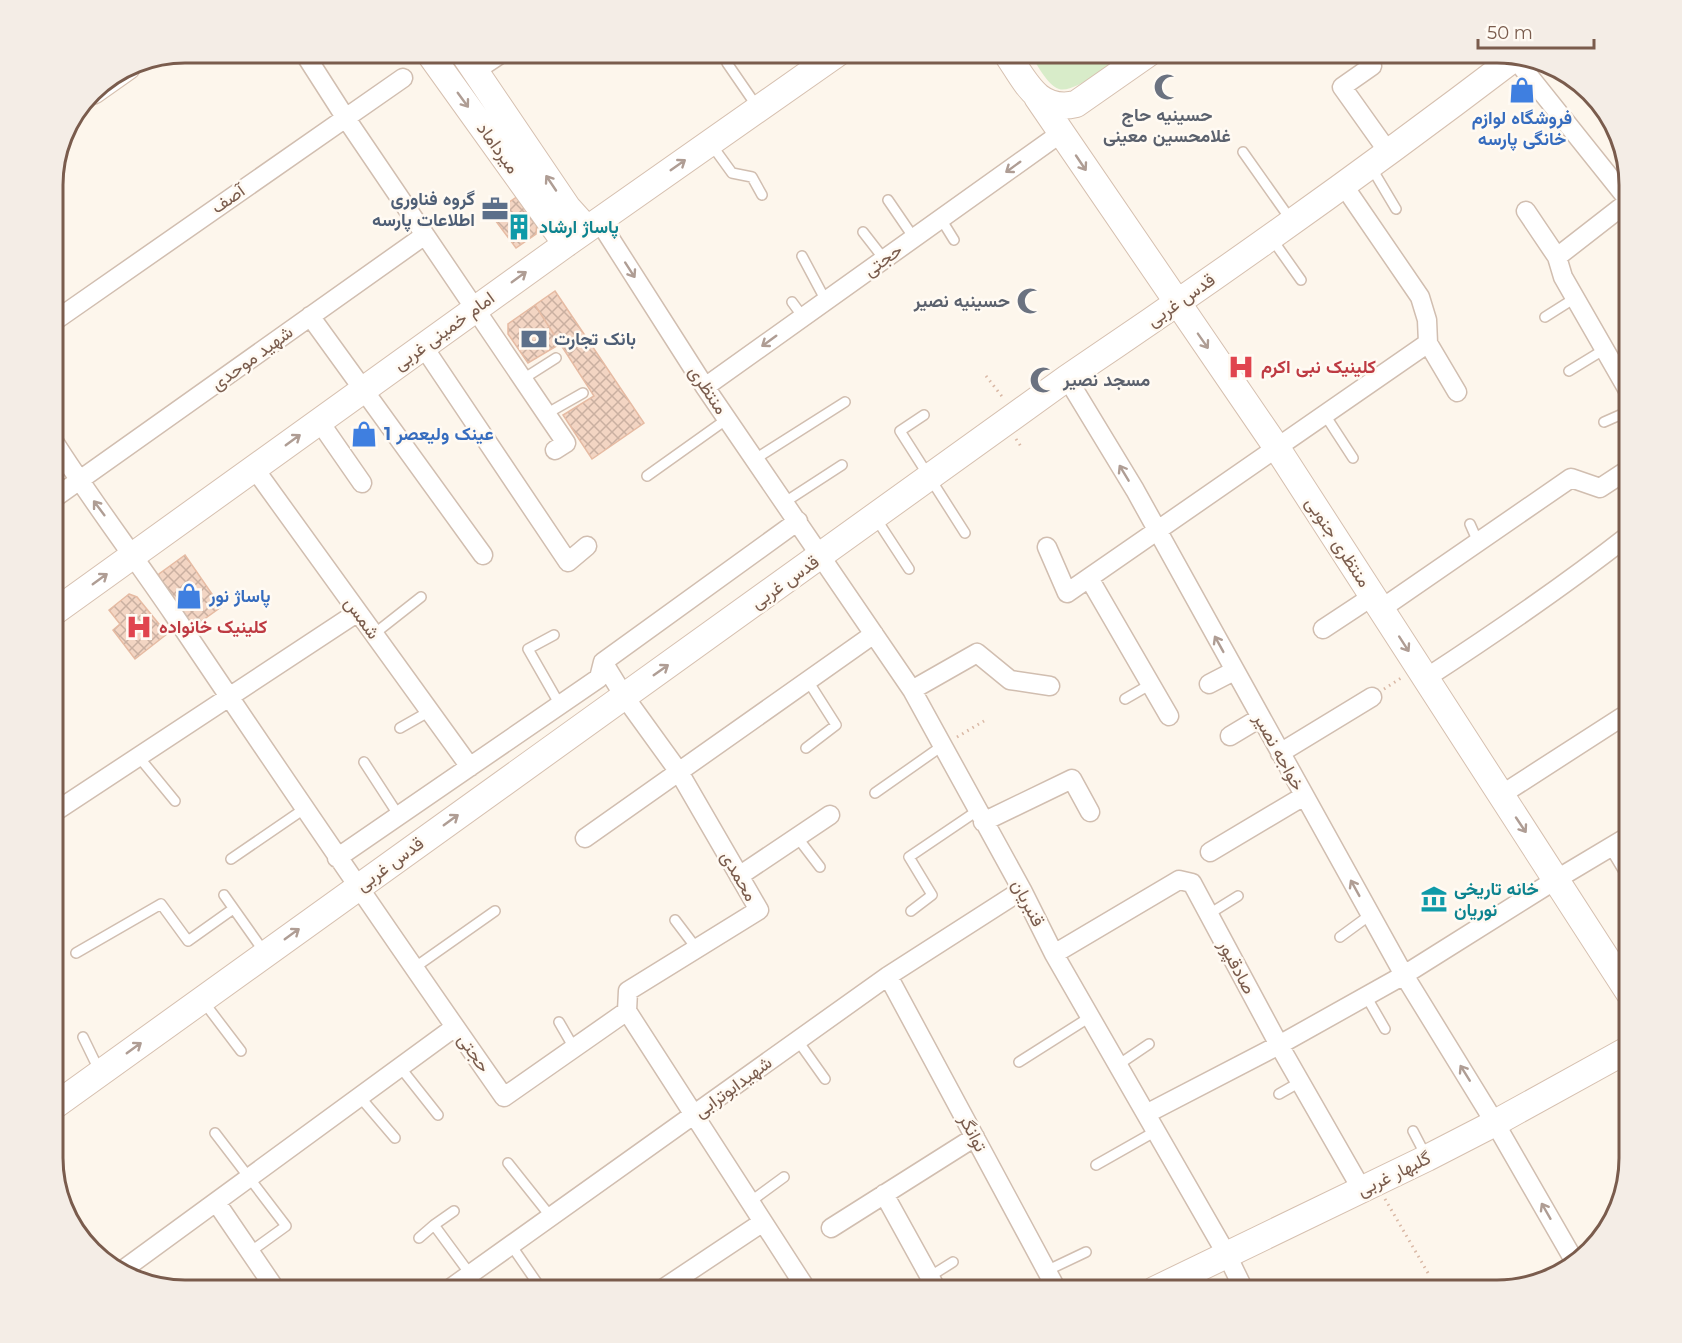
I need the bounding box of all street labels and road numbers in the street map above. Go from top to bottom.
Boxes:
street label: میرداماد [472,118,524,178]
street label: آصف [207,179,251,218]
street label: حجتی [859,239,907,281]
street label: قدس غربی [1143,269,1219,331]
street label: امام خمینی غربی [389,287,500,376]
street label: شهید موحدی [207,321,297,395]
street label: منتظری [684,361,732,419]
street label: منتظری جنوبی [1301,493,1375,591]
street label: قدس غربی [747,551,823,613]
street label: شمس [339,593,385,643]
street label: خواجه نصیر [1248,709,1309,795]
street label: قدس غربی [352,832,428,896]
street label: محمدی [716,847,762,905]
street label: قنبریان [1007,876,1049,930]
street label: صادقپور [1212,935,1260,998]
street label: حجتی [453,1029,495,1077]
street label: شهیدابوترابی [690,1051,776,1123]
street label: توانگر [954,1110,992,1155]
street label: گلبهار غربی [1354,1147,1434,1201]

